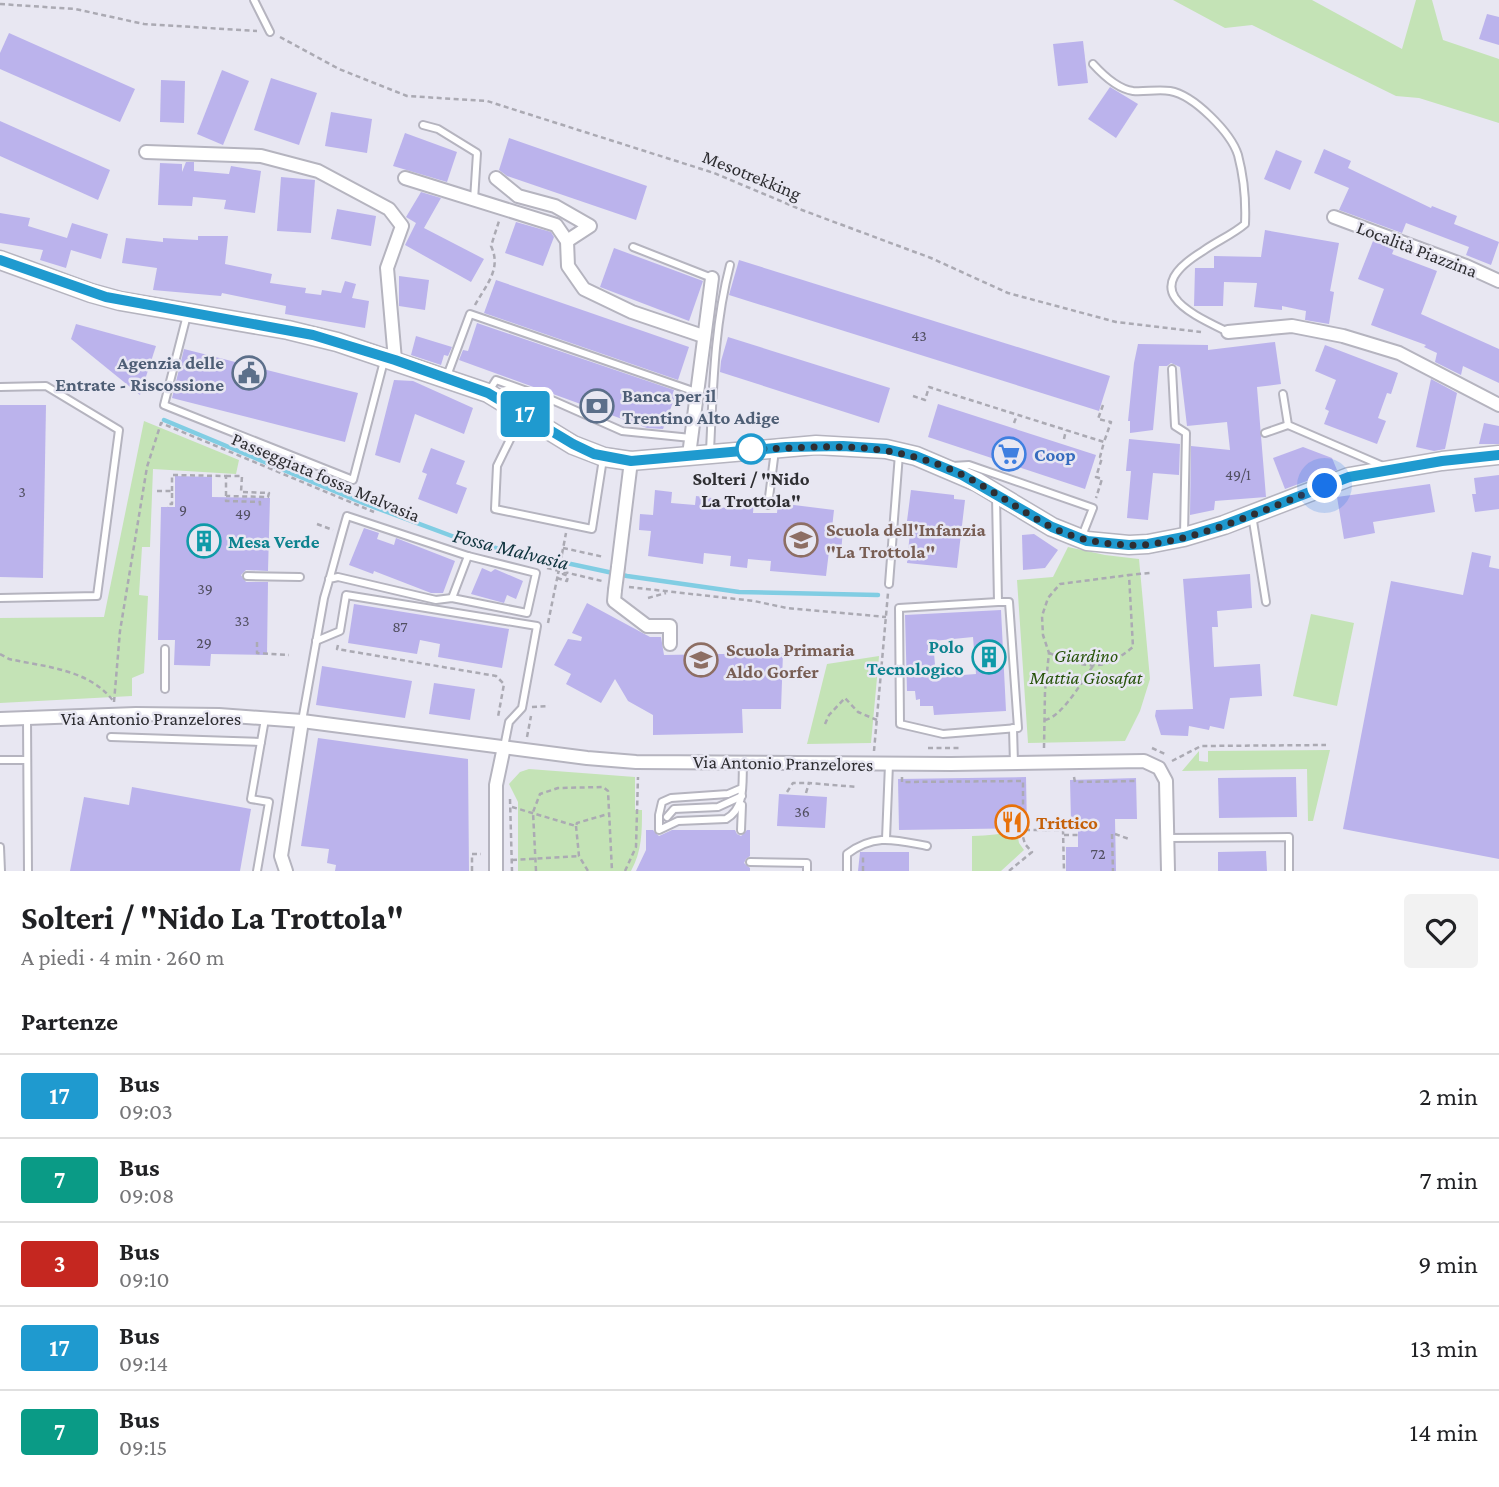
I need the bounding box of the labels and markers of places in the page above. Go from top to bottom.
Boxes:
place label: Agenzia delle Entrate - Riscossione [55,352,224,395]
public building icon: Agenzia delle Entrate - Riscossione [230,354,268,392]
place label: Banca per il Trentino Alto Adige [622,385,780,428]
bank icon: Banca per il Trentino Alto Adige [578,387,616,425]
marker: Solteri / "Nido La Trottola" [736,434,766,464]
supermarket icon: Coop [990,435,1028,473]
place label: Coop [1034,444,1076,465]
place label: Solteri / "Nido La Trottola" [692,468,810,511]
place label: Scuola dell'Infanzia "La Trottola" [826,519,986,562]
school or university icon: Scuola dell'Infanzia "La Trottola" [782,521,820,559]
building icon: Mesa Verde [185,522,223,560]
place label: Mesa Verde [228,531,320,552]
place label: Polo Tecnologico [866,636,964,679]
building icon: Polo Tecnologico [970,638,1008,676]
place label: Scuola Primaria Aldo Gorfer [725,639,855,682]
school or university icon: Scuola Primaria Aldo Gorfer [682,641,720,679]
restaurant icon: Trittico [993,803,1031,841]
place label: Trittico [1036,812,1098,833]

